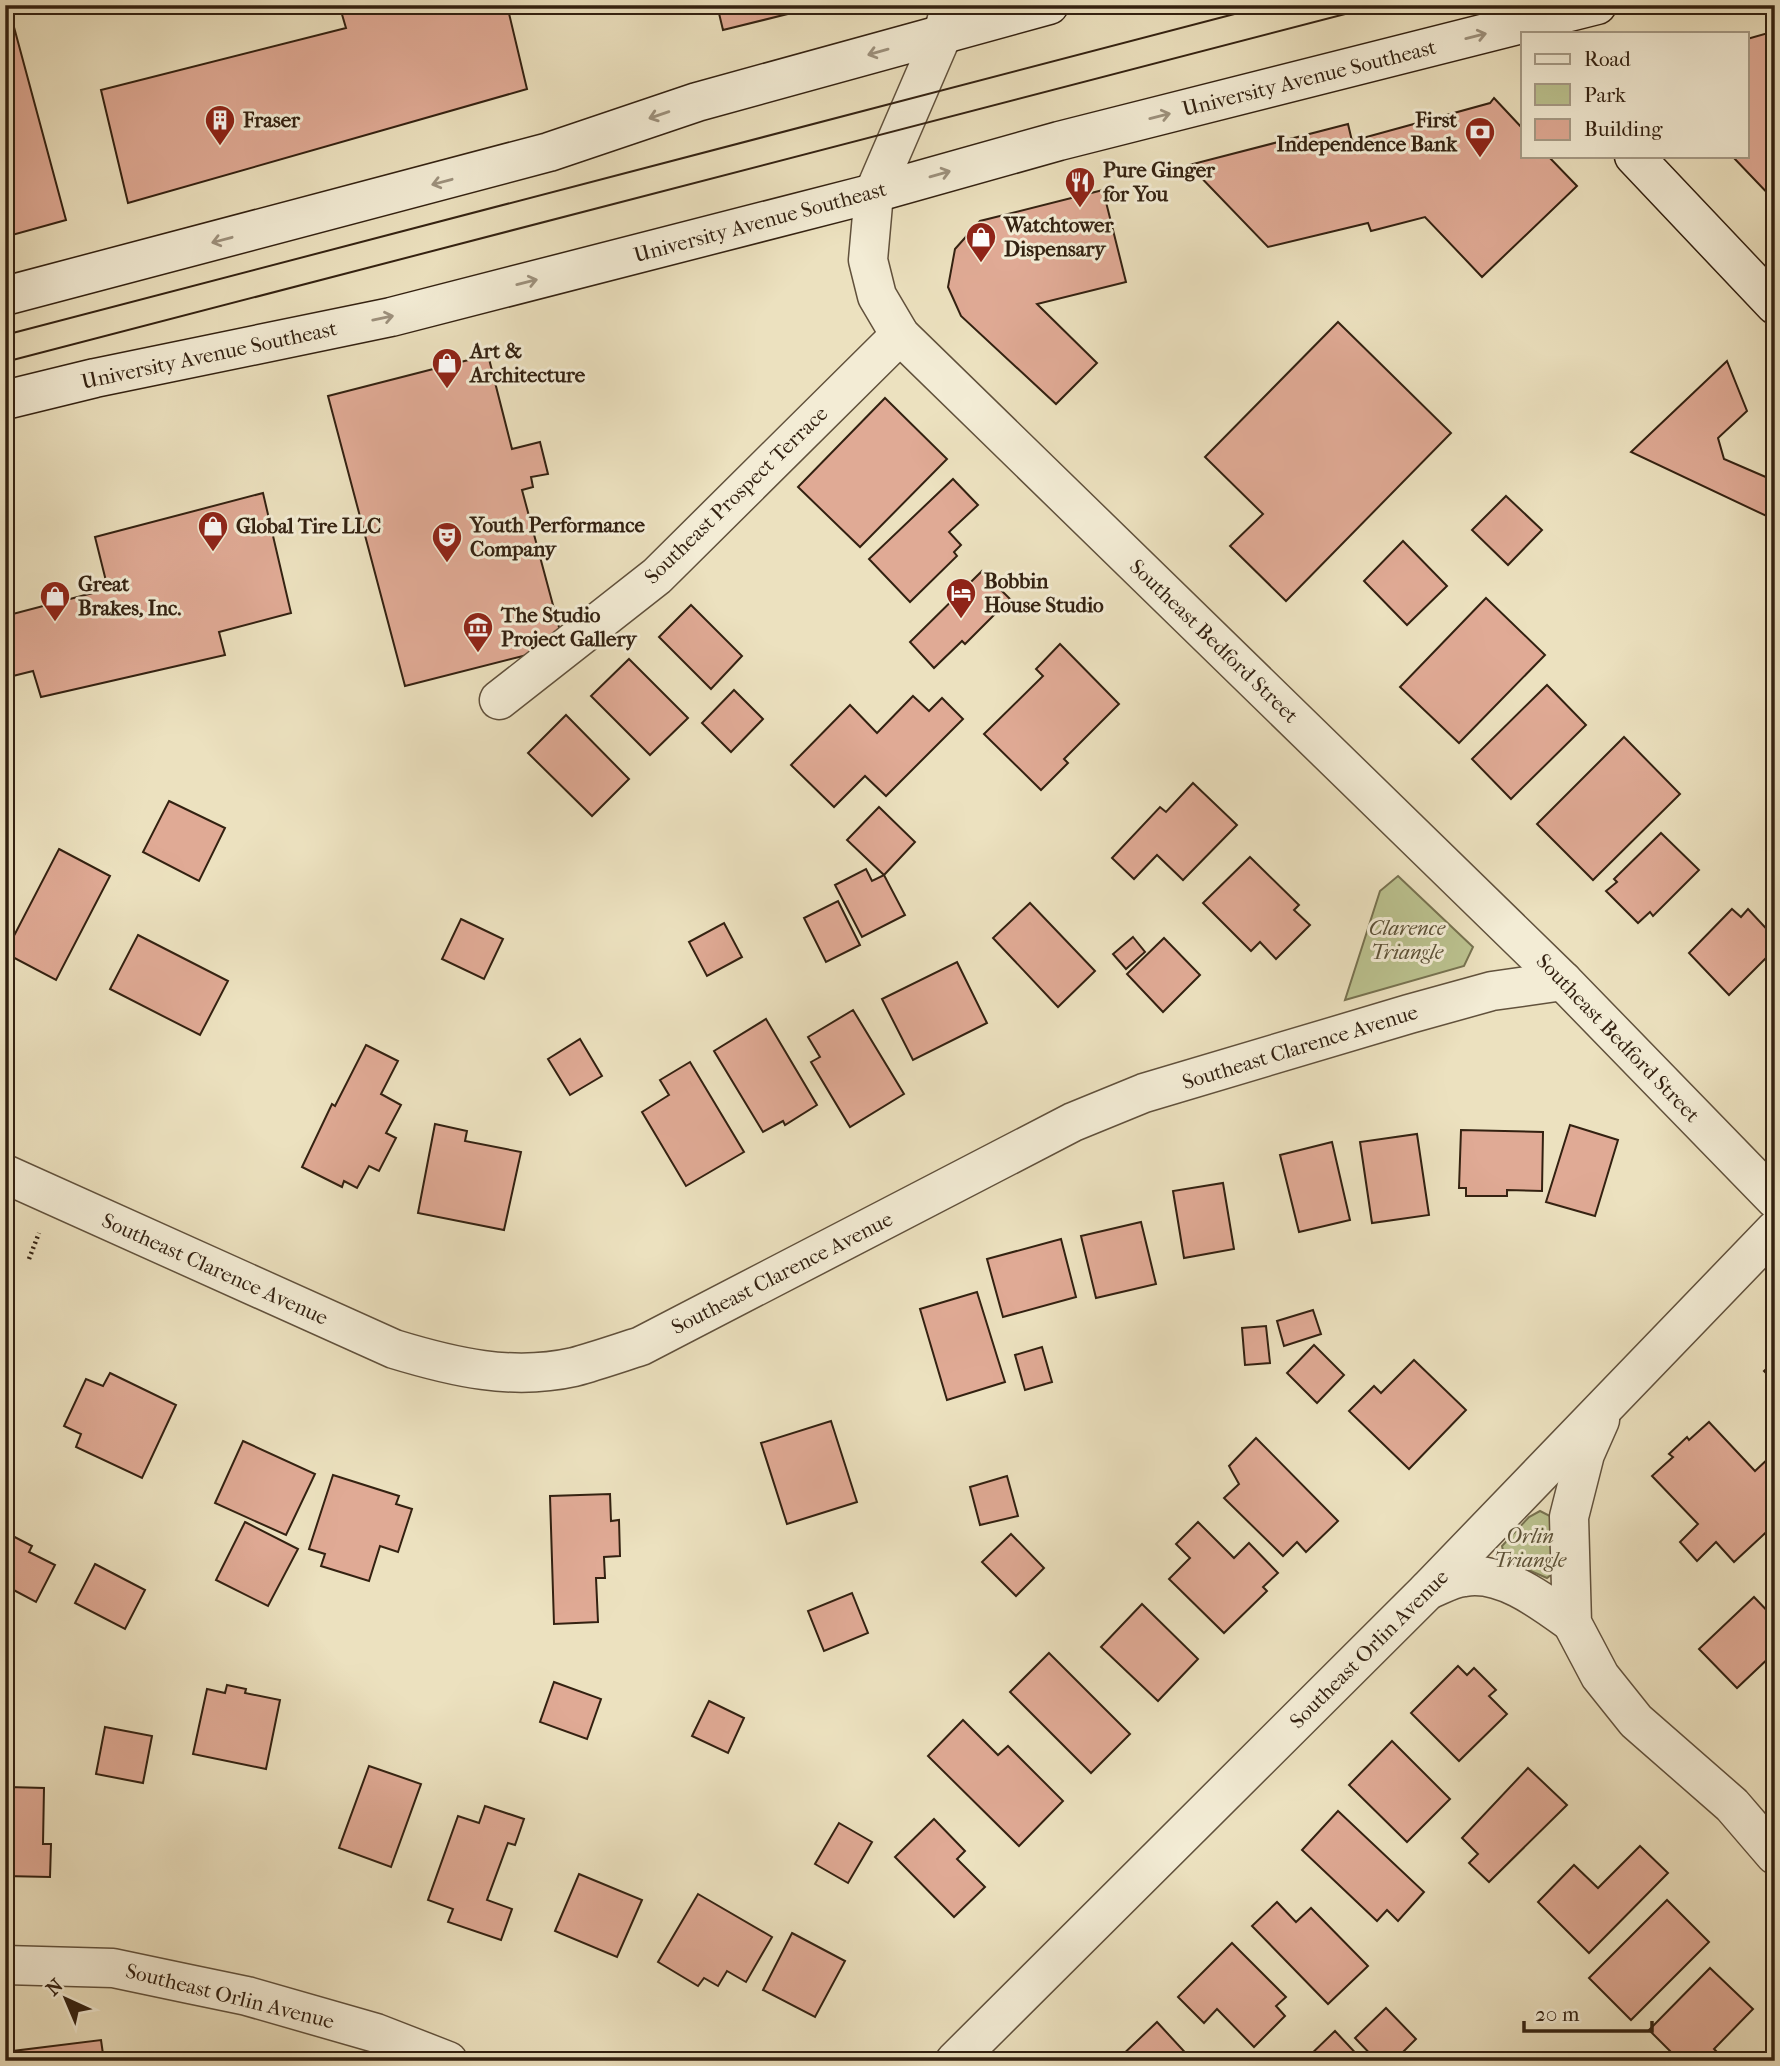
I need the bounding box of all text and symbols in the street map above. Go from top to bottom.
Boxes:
one-way arrow [1464,29,1487,42]
legend [1521,32,1748,158]
street label: University Avenue Southeast [1180,35,1439,121]
one-way arrow [867,46,890,59]
text: Road [1584,47,1631,71]
text: Park [1584,83,1626,107]
building icon: Fraser [203,103,237,147]
place label: Fraser [242,108,301,132]
place label: First Independence Bank [1277,108,1458,156]
one-way arrow [1148,109,1171,122]
one-way arrow [649,110,671,122]
bank icon: First Independence Bank [1463,115,1497,159]
text: Building [1584,117,1663,141]
place label: Pure Ginger for You [1102,158,1216,206]
restaurant icon: Pure Ginger for You [1063,165,1097,209]
one-way arrow [929,167,951,180]
one-way arrow [431,176,453,189]
street label: University Avenue Southeast [631,177,890,267]
place label: Watchtower Dispensary [1003,213,1114,261]
shop icon: Watchtower Dispensary [964,220,998,264]
one-way arrow [211,234,233,247]
one-way arrow [515,275,538,288]
one-way arrow [371,311,394,325]
street label: University Avenue Southeast [79,316,339,394]
place label: Art & Architecture [468,339,586,387]
shop icon: Art & Architecture [430,346,464,390]
street label: Southeast Prospect Terrace [640,401,832,589]
shop icon: Global Tire LLC [196,509,230,553]
place label: Youth Performance Company [469,513,645,561]
place label: Global Tire LLC [236,514,381,538]
theatre icon: Youth Performance Company [430,520,464,564]
street label: Southeast Bedford Street [1125,554,1304,728]
place label: Bobbin House Studio [984,569,1104,617]
place label: Great Brakes, Inc. [78,572,181,620]
hotel icon: Bobbin House Studio [944,576,978,620]
shop icon: Great Brakes, Inc. [38,579,72,623]
place label: The Studio Project Gallery [500,603,638,651]
museum icon: The Studio Project Gallery [461,610,495,654]
park label: Clarence Triangle [1369,916,1446,964]
street label: Southeast Bedford Street [1531,949,1705,1128]
street label: Southeast Clarence Avenue [1179,1000,1421,1094]
street label: Southeast Clarence Avenue [667,1207,897,1339]
street label: Southeast Clarence Avenue [98,1208,332,1330]
park label: Orlin Triangle [1494,1524,1567,1572]
street label: Southeast Orlin Avenue [1285,1565,1453,1733]
street label: Southeast Orlin Avenue [123,1958,337,2034]
north arrow [32,1965,102,2035]
text: N [42,1974,68,2000]
scale bar [1524,1989,1652,2033]
text: 20 m [1535,2002,1580,2026]

